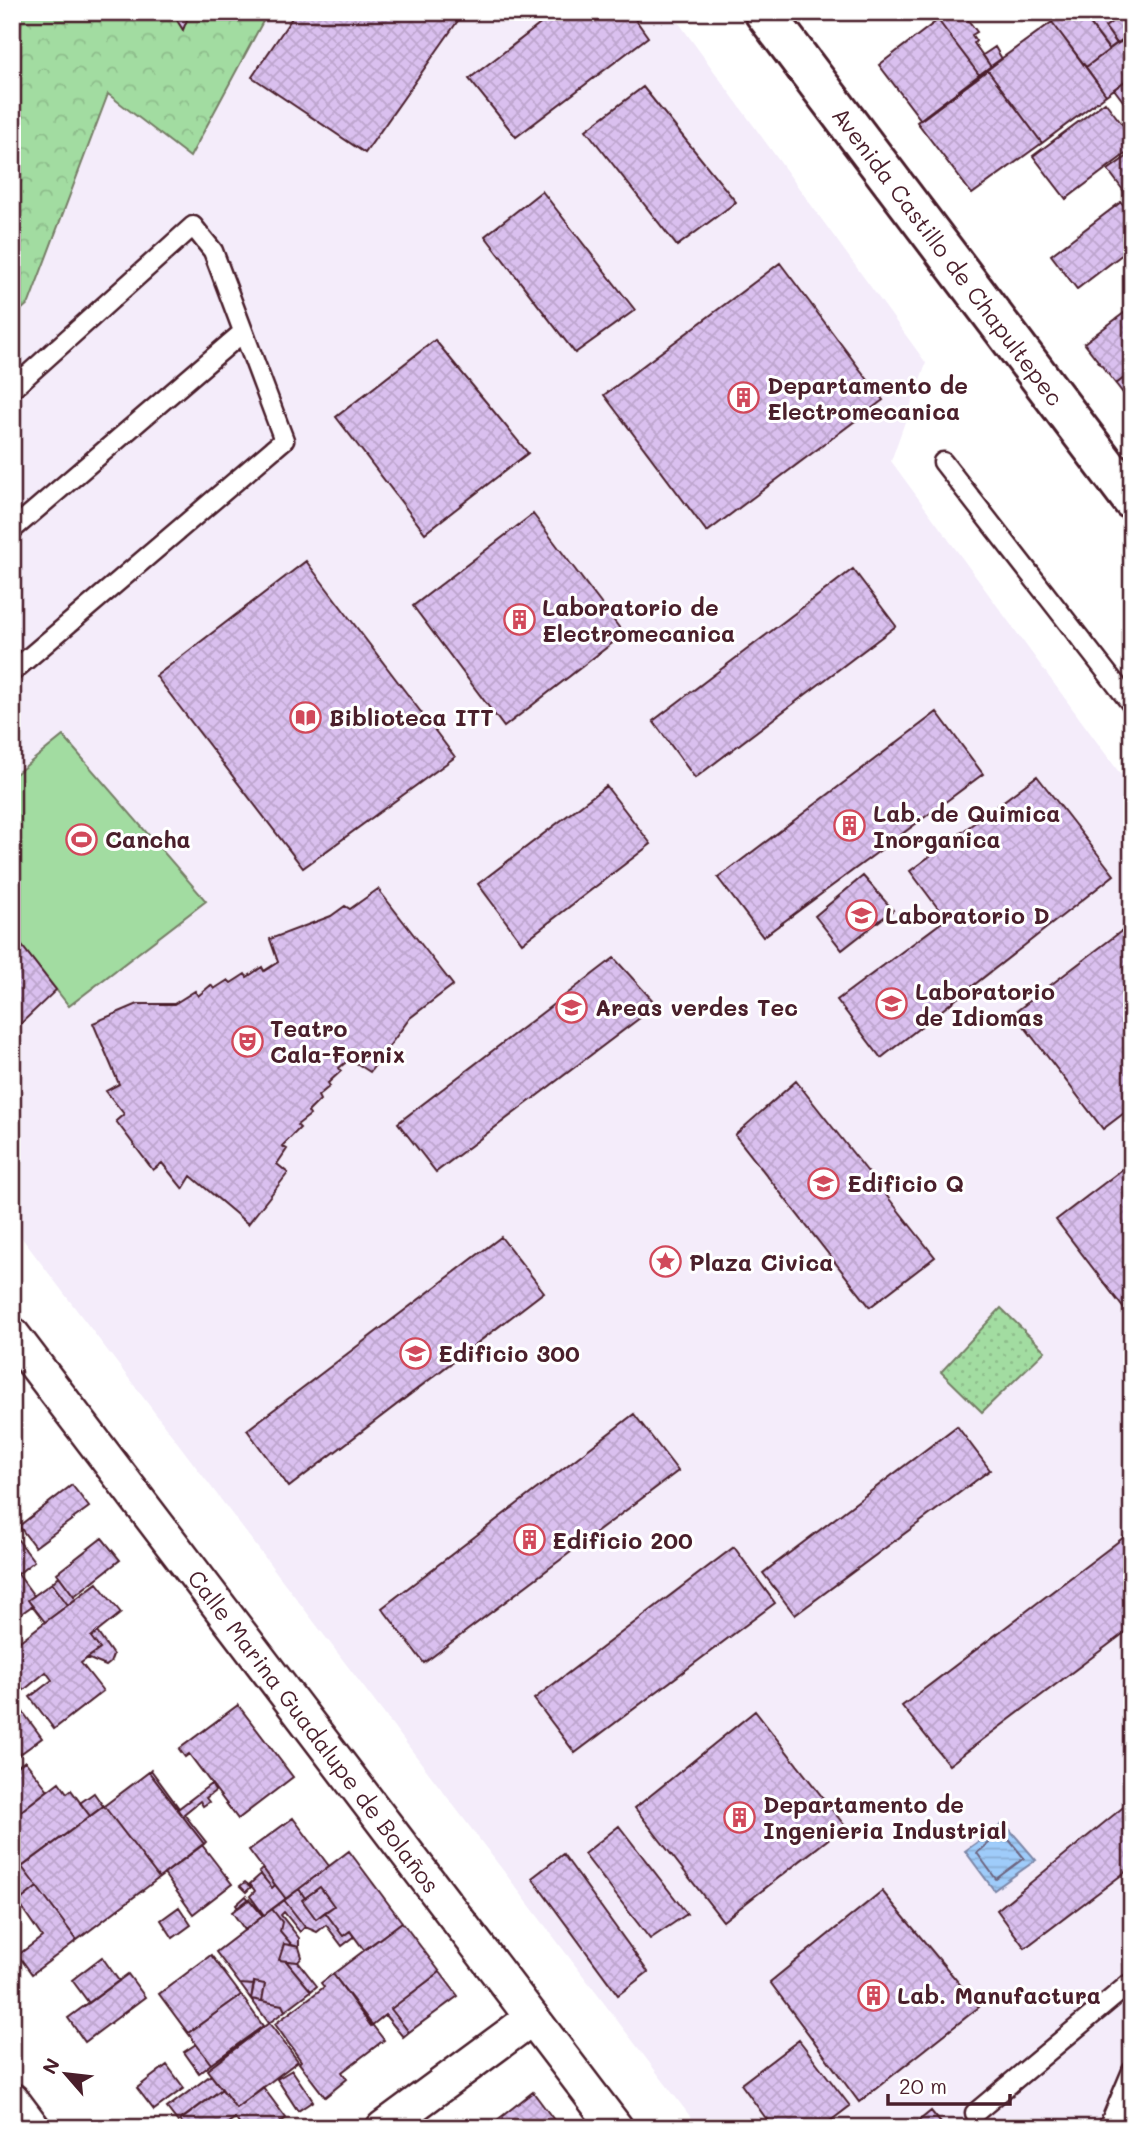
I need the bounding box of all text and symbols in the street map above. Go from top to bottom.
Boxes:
street label: Avenida Castillo de Chapultepec [826,101,1071,412]
place label: Departamento de Electromecanica [767,370,968,426]
building icon: Departamento de Electromecanica [727,381,761,415]
place label: Laboratorio de Electromecanica [542,592,735,648]
building icon: Laboratorio de Electromecanica [502,603,536,637]
library icon: Biblioteca ITT [289,700,323,734]
place label: Biblioteca ITT [329,702,494,732]
place label: Lab. de Quimica Inorganica [873,798,1060,854]
building icon: Lab. de Quimica Inorganica [833,809,867,843]
sports icon: Cancha [65,822,99,856]
place label: Cancha [105,824,191,854]
school or university icon: Laboratorio D [845,898,879,932]
place label: Laboratorio D [885,900,1050,930]
place label: Laboratorio de Idiomas [915,976,1055,1032]
school or university icon: Laboratorio de Idiomas [875,987,909,1021]
school or university icon: Areas verdes Tec [555,990,589,1024]
place label: Areas verdes Tec [595,992,798,1022]
place label: Teatro Cala-Fornix [270,1013,405,1069]
theatre icon: Teatro Cala-Fornix [230,1024,264,1058]
school or university icon: Edificio Q [807,1166,841,1200]
place label: Edificio Q [847,1168,964,1198]
place icon: Plaza Civica [649,1245,683,1279]
place label: Plaza Civica [689,1247,833,1277]
school or university icon: Edificio 300 [398,1336,432,1370]
place label: Edificio 300 [438,1338,580,1368]
building icon: Edificio 200 [512,1523,546,1557]
place label: Edificio 200 [552,1525,693,1555]
street label: Calle Marina Guadalupe de Bolaños [181,1563,447,1899]
place label: Departamento de Ingenieria Industrial [763,1789,1007,1845]
building icon: Departamento de Ingenieria Industrial [723,1800,757,1834]
building icon: Lab. Manufactura [857,1978,891,2012]
place label: Lab. Manufactura [897,1980,1101,2010]
north arrow [32,2038,102,2108]
text: N [36,2054,65,2078]
scale bar [888,2063,1011,2107]
text: 20 m [899,2072,947,2099]

